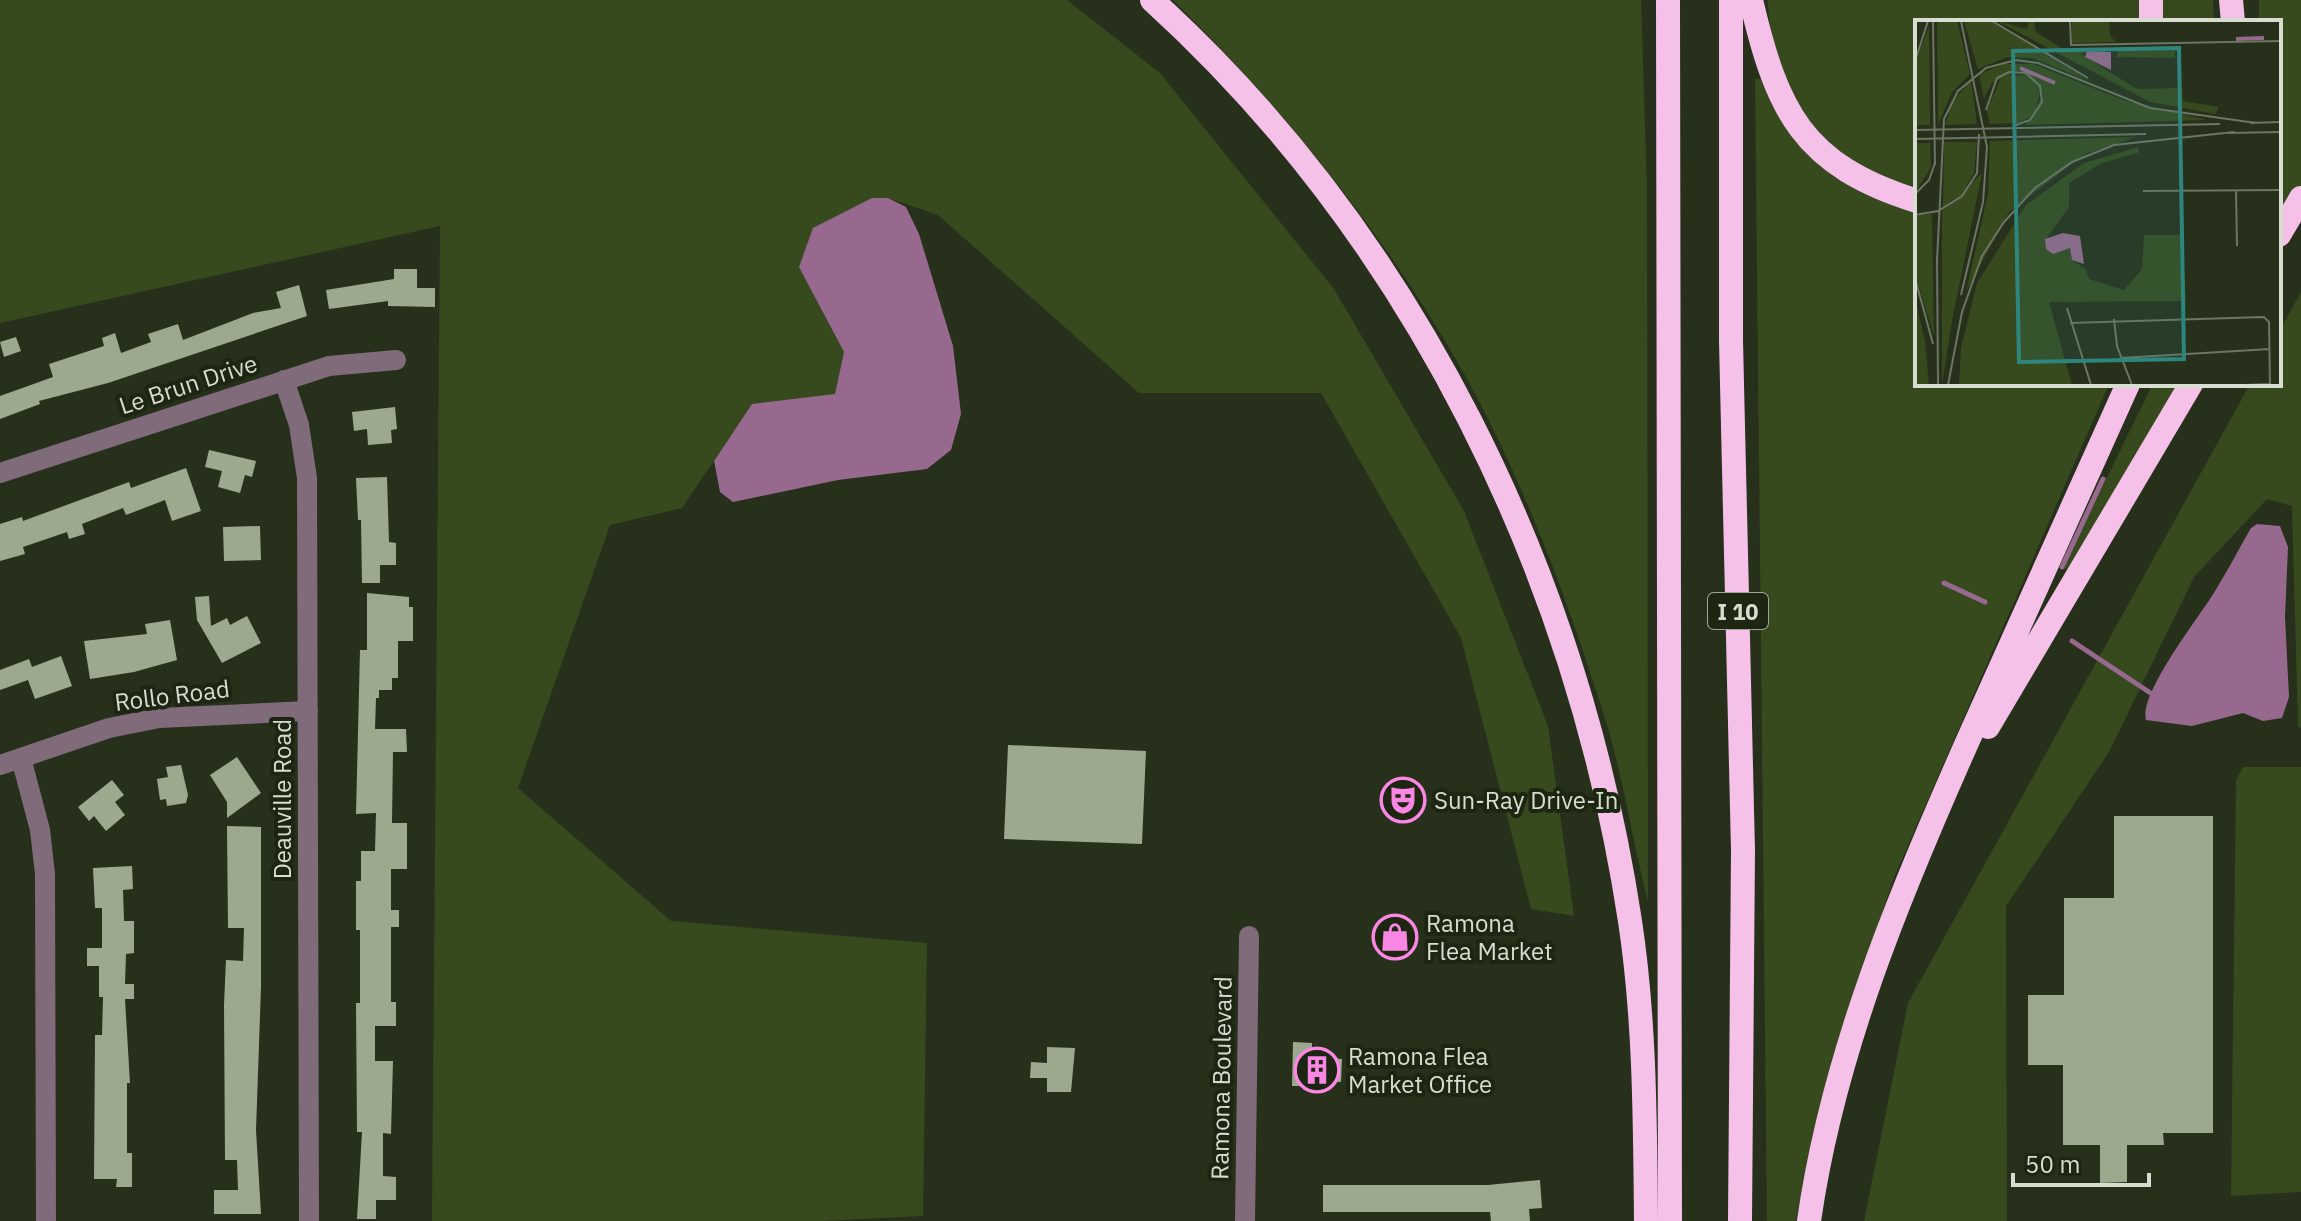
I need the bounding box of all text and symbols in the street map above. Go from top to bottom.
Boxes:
inset map [1915,20,2281,386]
street label: Le Brun Drive [115,347,261,421]
road number: I 10 [1708,593,1768,629]
street label: Rollo Road [113,672,231,718]
street label: Deauville Road [266,719,298,879]
theatre icon: Sun-Ray Drive-In [1379,776,1427,824]
place label: Sun-Ray Drive-In [1434,784,1618,816]
place label: Ramona Flea Market [1426,907,1553,967]
shop icon: Ramona Flea Market [1371,913,1419,961]
street label: Ramona Boulevard [1203,976,1239,1180]
place label: Ramona Flea Market Office [1348,1040,1492,1100]
building icon: Ramona Flea Market Office [1293,1046,1341,1094]
scale bar [2013,1137,2149,1187]
text: 50 m [2025,1148,2080,1180]

